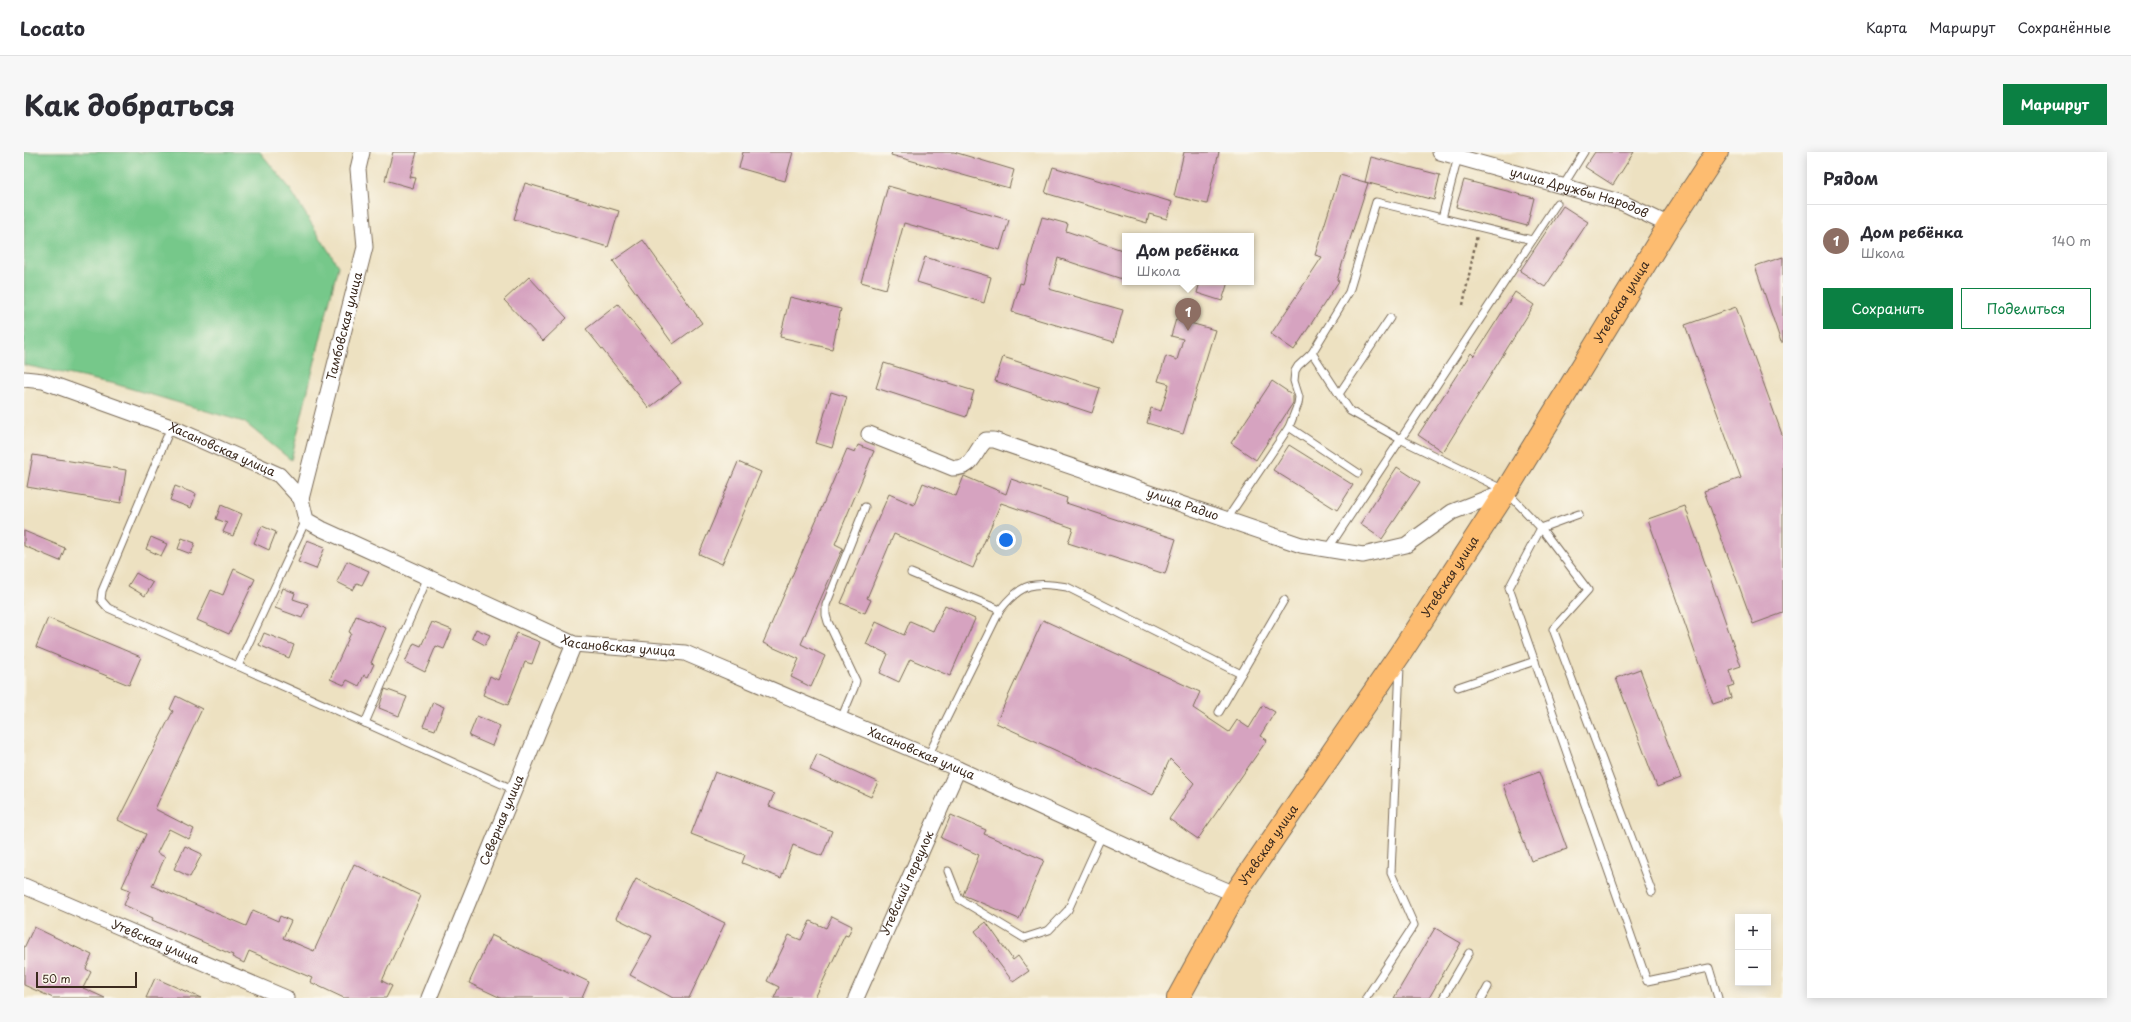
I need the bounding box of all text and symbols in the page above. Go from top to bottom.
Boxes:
text: Locato [20,14,85,42]
text: Карта [1866,17,1907,38]
text: Маршрут [1929,17,1995,38]
text: Сохранённые [2017,17,2111,38]
text: Как добраться [24,83,235,126]
button: Маршрут [2003,84,2107,125]
street label: улица Дружбы Народов [1508,162,1652,222]
text: Рядом [1823,165,1878,191]
text: Дом ребёнка [1861,220,1963,243]
text: 1 [1833,231,1839,250]
text: 140 m [2052,231,2091,250]
popup [1122,233,1254,285]
text: Дом ребёнка [1137,238,1239,261]
text: Школа [1861,243,1905,262]
street label: Утевская улица [1589,256,1653,346]
text: Школа [1137,261,1180,280]
street label: Тамбовская улица [321,270,366,382]
button: Сохранить [1823,288,1953,329]
button: Поделиться [1961,288,2091,329]
pin: 1 [1175,298,1201,331]
street label: Хасановская улица [166,417,279,480]
street label: улица Радио [1145,483,1222,524]
your location [996,530,1016,550]
street label: Утевская улица [1416,532,1483,620]
street label: Хасановская улица [559,629,677,660]
street label: Хасановская улица [865,722,979,784]
street label: Северная улица [474,771,528,868]
street label: Утевская улица [1234,800,1302,888]
street label: Утевский переулок [875,827,938,938]
map controls [1735,914,1771,986]
button: + [1735,914,1771,950]
street label: Утевская улица [109,915,203,968]
button: − [1735,950,1771,986]
scale bar [36,970,137,989]
text: 50 m [42,970,71,987]

